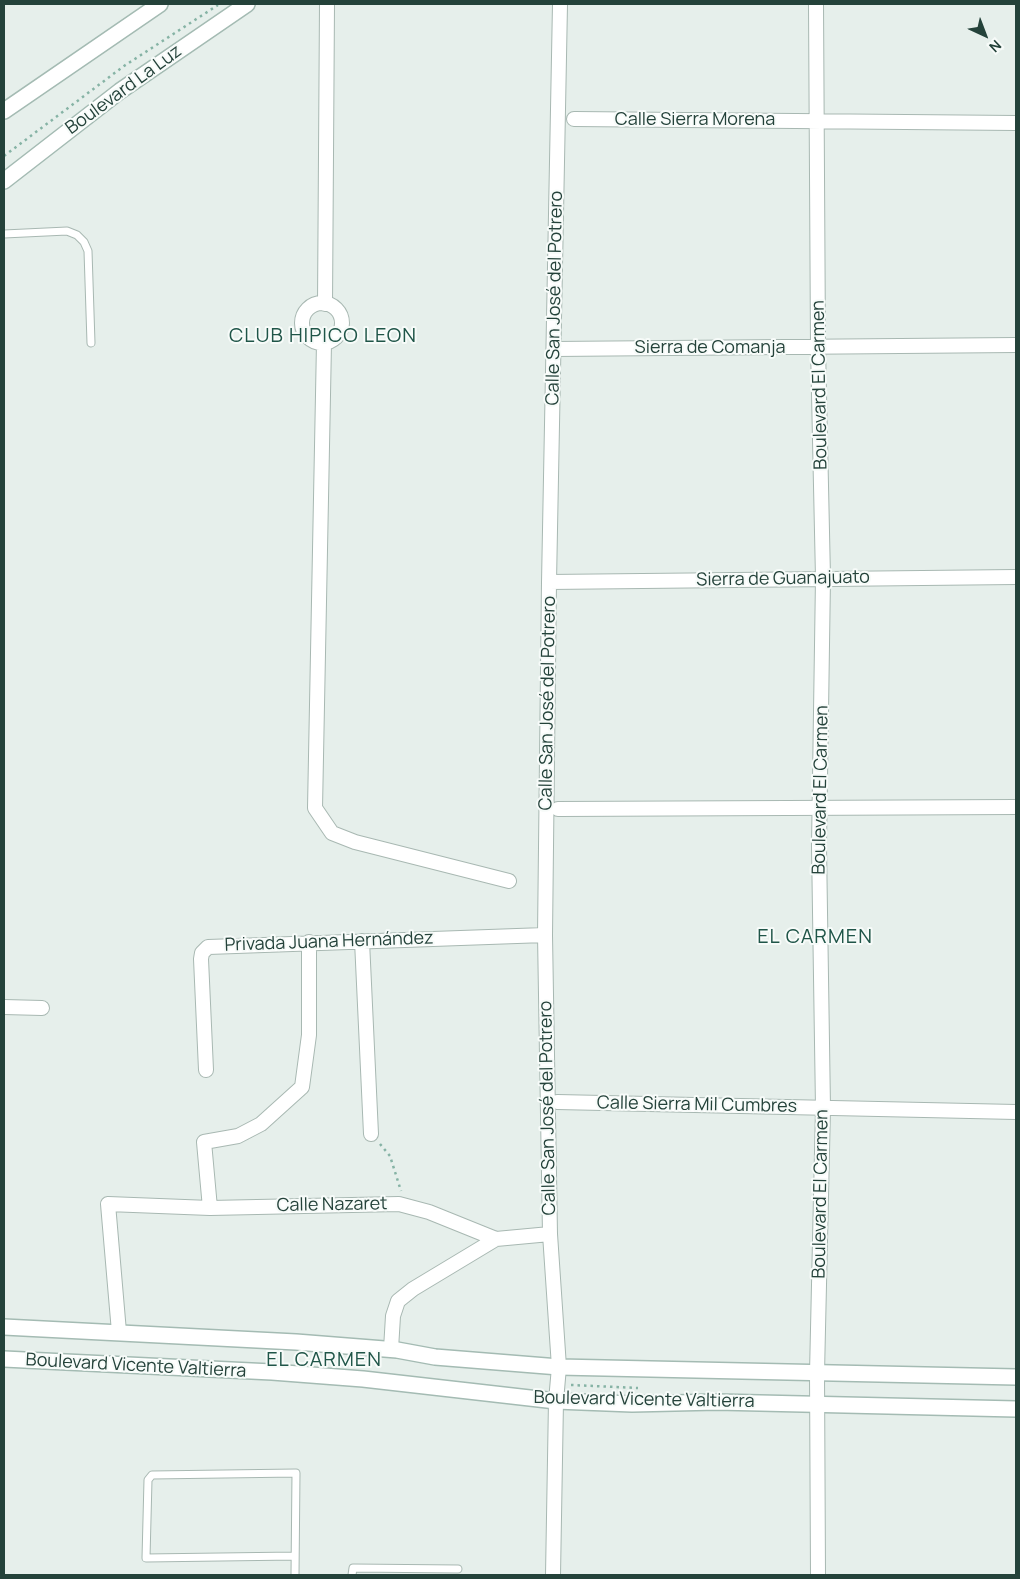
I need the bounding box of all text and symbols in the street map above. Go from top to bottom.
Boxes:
north arrow [960,10,1010,60]
text: N [985,36,1006,57]
street label: Boulevard La Luz [62,41,186,139]
street label: Calle Sierra Morena [615,109,775,131]
street label: Calle San José del Potrero [542,190,568,406]
street label: Boulevard El Carmen [808,300,832,470]
district label: CLUB HIPICO LEON [227,324,419,348]
street label: Sierra de Comanja [635,337,785,359]
street label: Sierra de Guanajuato [696,567,870,591]
street label: Calle San José del Potrero [535,595,561,811]
street label: Boulevard El Carmen [809,705,833,875]
district label: EL CARMEN [756,925,874,949]
street label: Privada Juana Hernández [224,928,434,956]
street label: Calle San José del Potrero [535,1000,561,1216]
street label: Calle Sierra Mil Cumbres [597,1092,797,1118]
street label: Boulevard El Carmen [809,1109,833,1279]
street label: Calle Nazaret [276,1193,388,1217]
district label: EL CARMEN [265,1348,383,1372]
street label: Boulevard Vicente Valtierra [25,1349,247,1383]
street label: Boulevard Vicente Valtierra [533,1387,755,1413]

